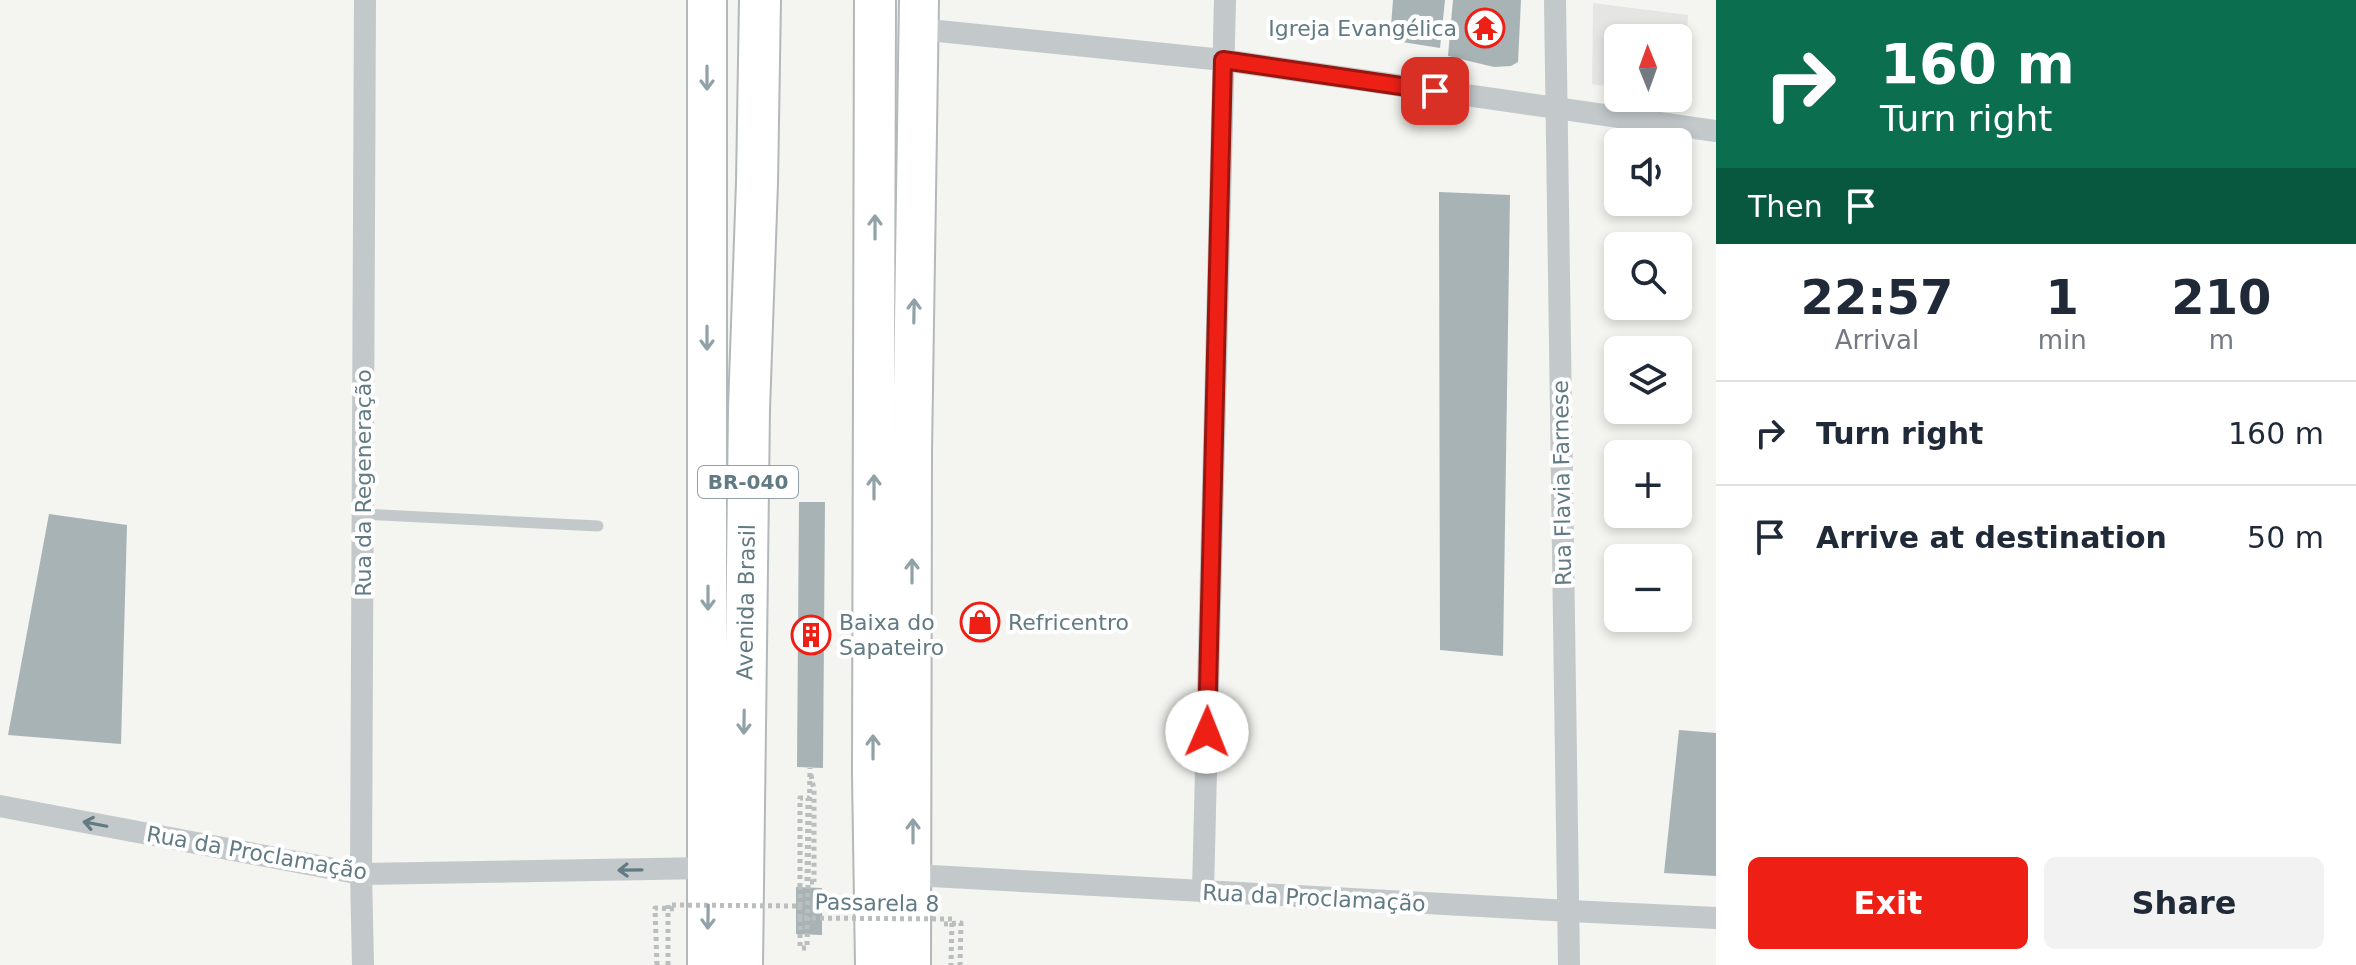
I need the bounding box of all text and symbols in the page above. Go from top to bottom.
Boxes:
temple icon: Igreja Evangélica [1464,7,1506,49]
place label: Igreja Evangélica [1268,16,1457,41]
north arrow [1604,24,1692,112]
map controls [1604,24,1692,632]
text: 160 m [1880,31,2075,96]
icon: right [1748,32,1852,136]
pin [1401,57,1469,125]
one-way arrow [699,64,715,91]
icon: arrive [1413,69,1457,113]
text: Turn right [1880,98,2052,139]
button: sound [1604,128,1692,216]
icon: arrive [1839,184,1883,228]
text: Then [1748,189,1823,224]
one-way arrow [867,214,883,241]
button: search [1604,232,1692,320]
text: 22:57 [1800,269,1953,325]
text: 1 [2046,269,2079,325]
text: 210 [2171,269,2271,325]
one-way arrow [906,298,922,325]
one-way arrow [699,324,715,351]
text: Arrival [1835,325,1919,355]
text: min [2038,325,2087,355]
text: m [2209,325,2234,355]
button: layers [1604,336,1692,424]
street label: Rua da Regeneração [351,369,376,597]
street label: Rua Flavia Farnese [1548,380,1576,586]
icon: right [1748,411,1792,455]
text: Turn right [1816,416,1983,451]
text: 160 m [2228,416,2324,451]
button: + [1604,440,1692,528]
road number: BR-040 [698,466,798,498]
one-way arrow [866,474,882,501]
icon: arrive [1748,515,1792,559]
text: Arrive at destination [1816,520,2167,555]
text: 50 m [2247,520,2324,555]
street label: Avenida Brasil [732,524,760,680]
button: − [1604,544,1692,632]
one-way arrow [904,558,920,585]
one-way arrow [700,584,715,611]
shop icon: Refricentro [959,601,1001,643]
place label: Baixa do Sapateiro [839,610,944,660]
place label: Refricentro [1008,610,1129,635]
building icon: Baixa do Sapateiro [790,614,832,656]
position arrow [1165,690,1249,774]
one-way arrow [736,708,752,735]
one-way arrow [865,734,881,761]
one-way arrow [82,816,108,831]
one-way arrow [905,818,921,845]
street label: Rua da Proclamação [145,821,369,885]
button: Exit [1748,857,2028,949]
button: Share [2044,857,2324,949]
one-way arrow [617,862,644,877]
street label: Rua da Proclamação [1202,880,1426,916]
street label: Passarela 8 [814,889,940,917]
one-way arrow [700,903,716,930]

